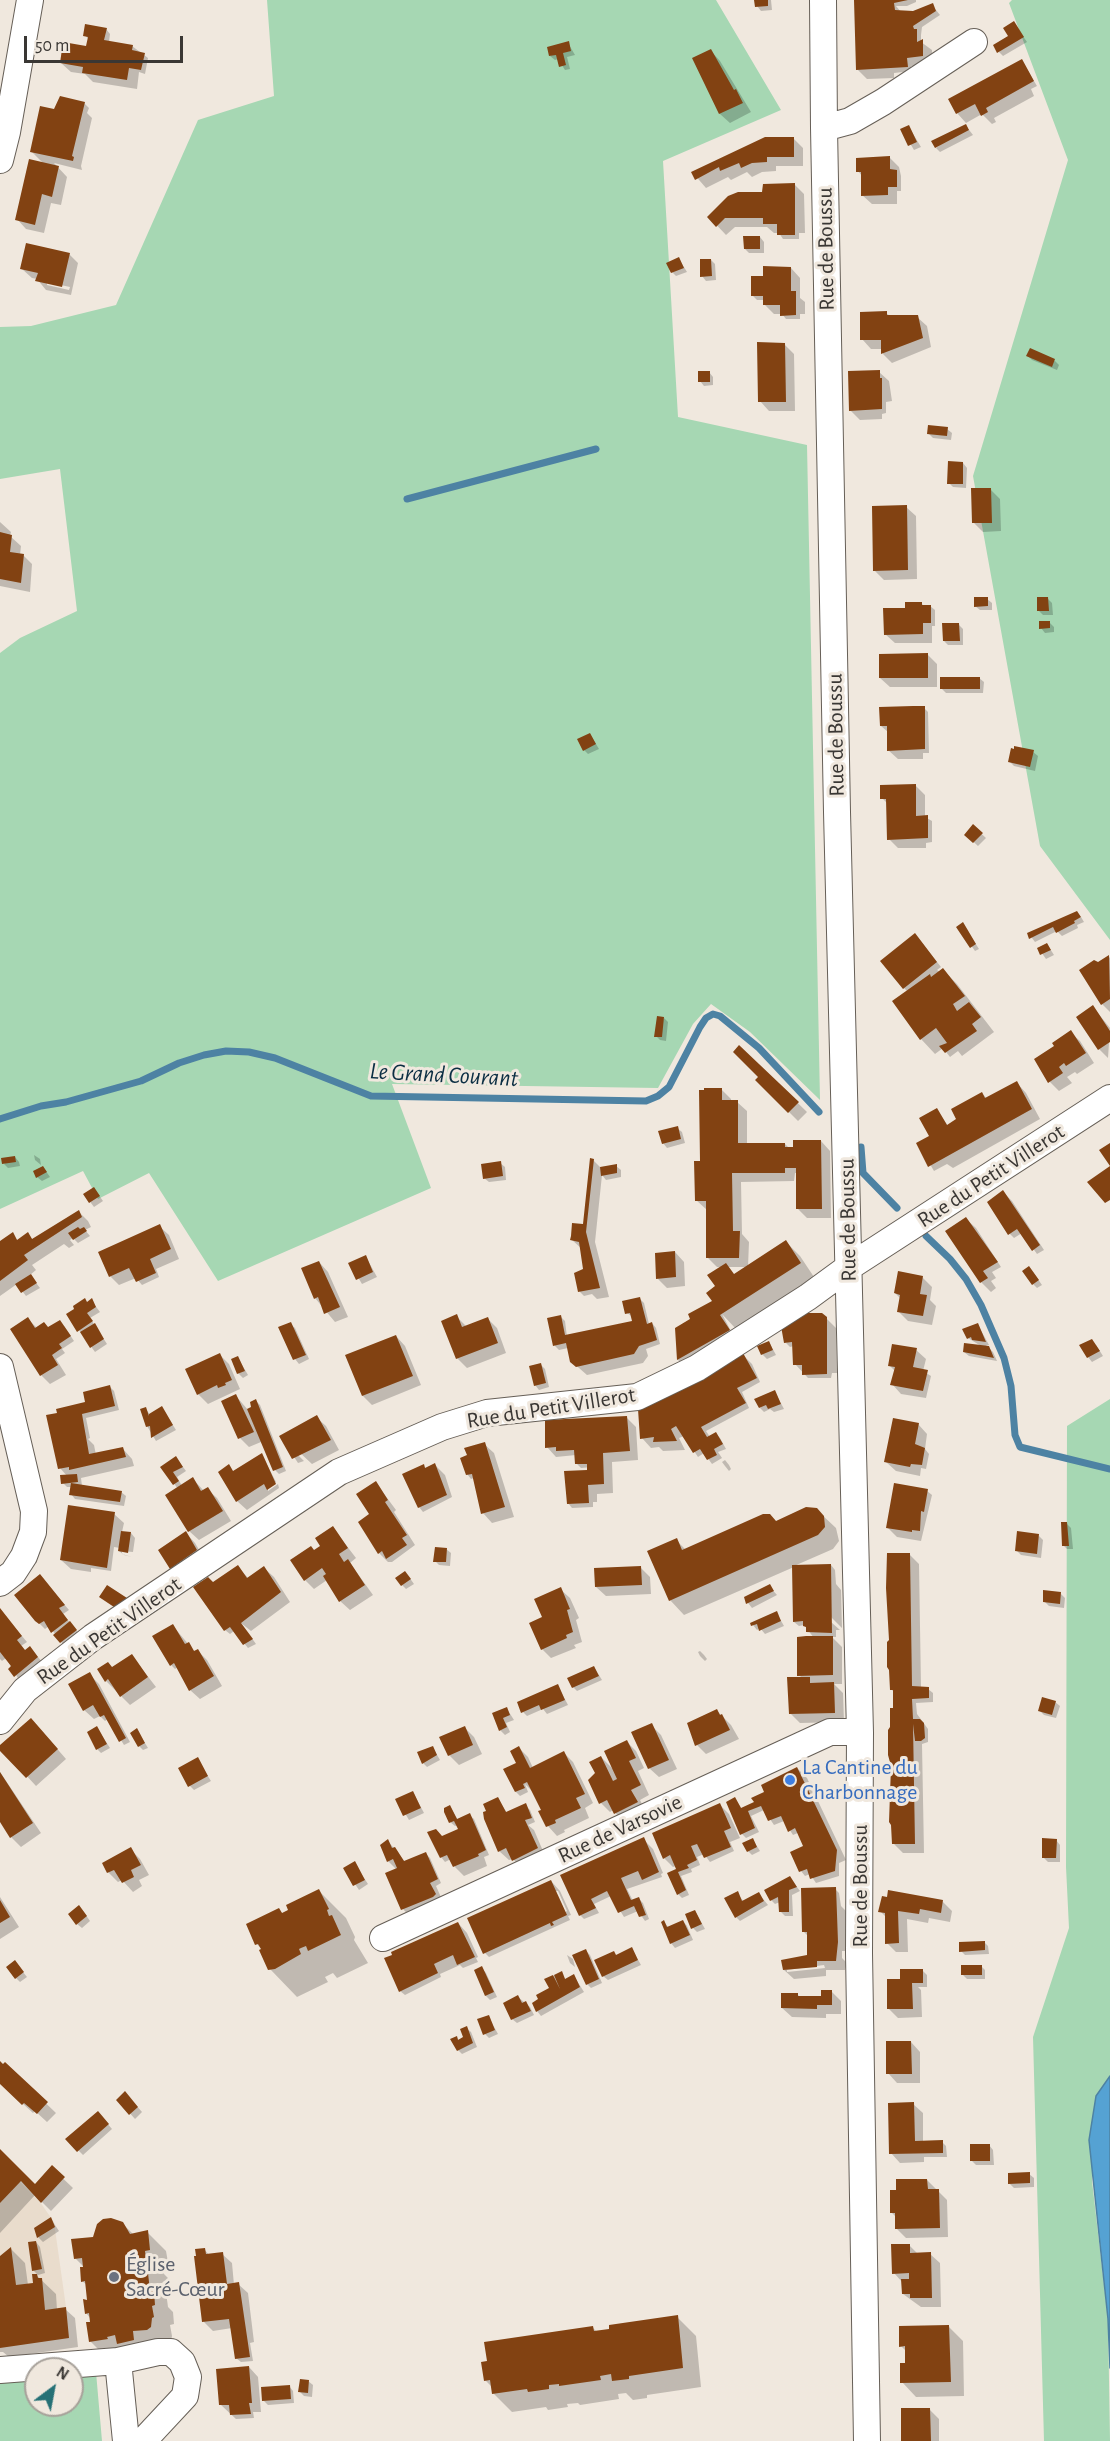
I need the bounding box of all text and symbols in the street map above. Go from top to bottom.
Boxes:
scale bar [27,24,186,62]
text: 50 m [35,37,69,55]
street label: Rue de Boussu [812,187,840,311]
street label: Rue de Boussu [822,673,850,797]
water label: Le Grand Courant [369,1057,519,1093]
street label: Rue du Petit Villerot [912,1119,1070,1233]
street label: Rue de Boussu [834,1158,862,1282]
street label: Rue du Petit Villerot [465,1382,637,1434]
street label: Rue du Petit Villerot [32,1571,186,1691]
place label: La Cantine du Charbonnage [802,1754,918,1806]
marker: La Cantine du Charbonnage [783,1773,797,1787]
street label: Rue de Varsovie [554,1789,686,1869]
street label: Rue de Boussu [847,1824,873,1948]
place label: Église Sacré-Cœur [126,2251,224,2302]
marker: Église Sacré-Cœur [107,2270,121,2284]
north arrow [24,2357,84,2417]
text: N [54,2364,71,2383]

